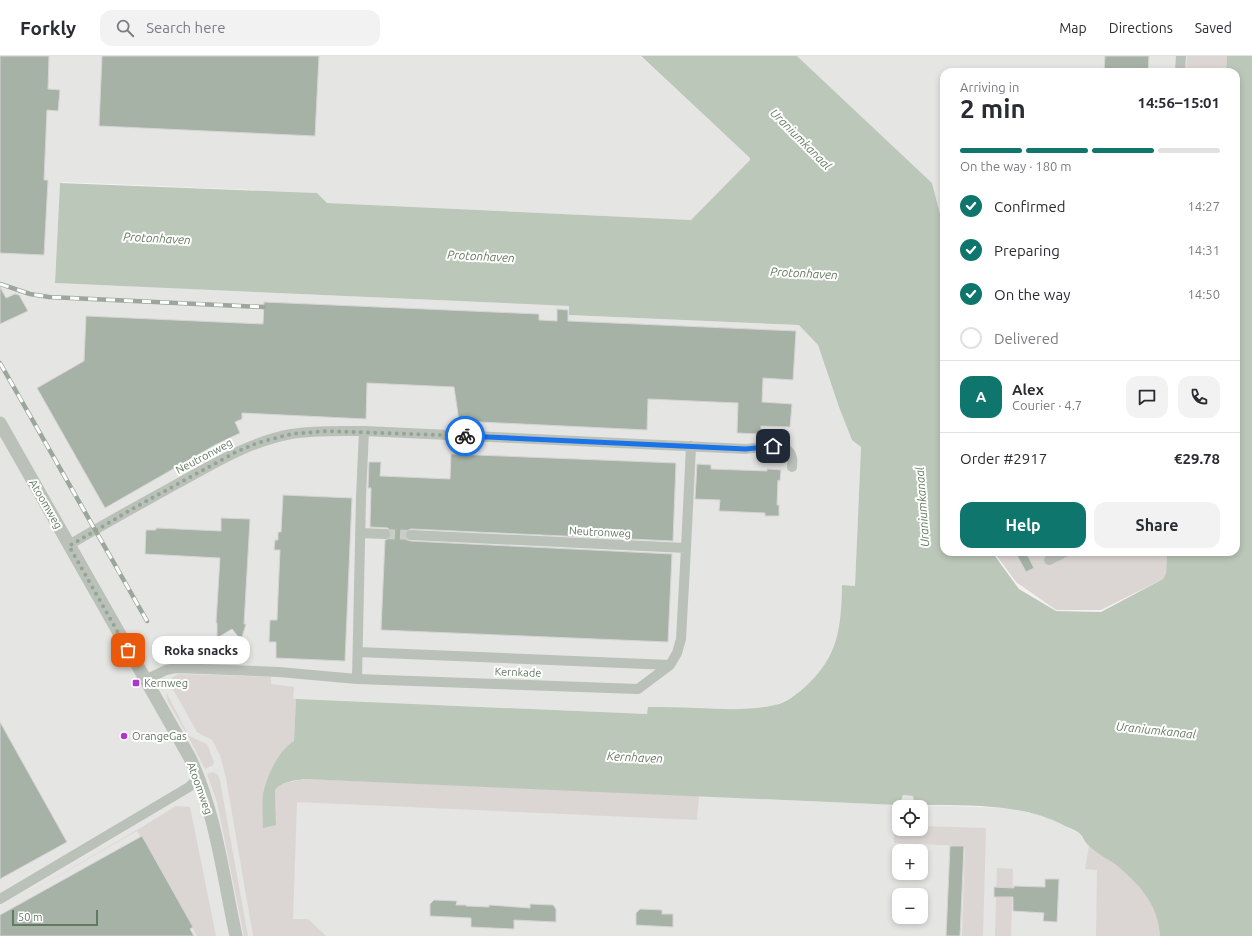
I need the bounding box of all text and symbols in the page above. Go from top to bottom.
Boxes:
search box [100,10,380,46]
text: Forkly [20,17,76,39]
icon: search [114,17,136,39]
text: Search here [146,19,225,36]
text: Map [1059,20,1087,36]
text: Directions [1109,20,1173,36]
text: Saved [1195,20,1232,36]
text: Arriving in [960,80,1019,94]
text: 2 min [960,94,1026,123]
text: 14:56–15:01 [1137,94,1220,111]
water label: Uraniumkanaal [768,106,834,172]
text: On the way · 180 m [960,159,1072,173]
icon: check [960,195,982,217]
text: Confirmed [994,198,1066,215]
text: 14:27 [1187,199,1220,213]
water label: Protonhaven [123,230,191,246]
icon: check [960,239,982,261]
text: Preparing [994,242,1060,259]
text: 14:31 [1187,243,1220,257]
water label: Protonhaven [447,248,515,264]
water label: Protonhaven [770,265,838,281]
icon: check [960,283,982,305]
text: On the way [994,286,1070,303]
text: 14:50 [1187,287,1220,301]
text: Delivered [994,330,1059,347]
button: chat [1126,376,1168,418]
button: phone [1178,376,1220,418]
text: Alex [1012,381,1044,398]
text: A [976,388,986,405]
text: Courier · 4.7 [1012,398,1082,412]
courier [445,416,485,456]
icon: bike [454,425,476,447]
pin [756,429,790,463]
icon: home [762,435,784,457]
street label: Neutronweg [174,436,234,476]
text: Order #2917 [960,450,1047,467]
text: €29.78 [1174,450,1220,467]
water label: Uraniumkanaal [913,466,931,548]
street label: Atoomweg [27,477,65,531]
button: Help [960,502,1086,548]
button: Share [1094,502,1220,548]
street label: Neutronweg [569,524,631,540]
pin [111,633,145,667]
callout: Roka snacks [152,636,250,664]
icon: bag [117,639,139,661]
text: Roka snacks [164,643,238,657]
street label: Kernkade [494,665,542,679]
place label: Kernweg [144,677,188,689]
marker: Kernweg [131,678,141,688]
water label: Uraniumkanaal [1115,719,1197,741]
place label: OrangeGas [132,730,187,742]
marker: OrangeGas [119,731,129,741]
water label: Kernhaven [607,749,663,765]
street label: Atoomweg [185,760,215,816]
map controls [892,800,928,924]
button: locate [892,800,928,836]
button: + [892,844,928,880]
button: − [892,888,928,924]
scale bar [12,908,98,927]
text: 50 m [18,911,42,923]

